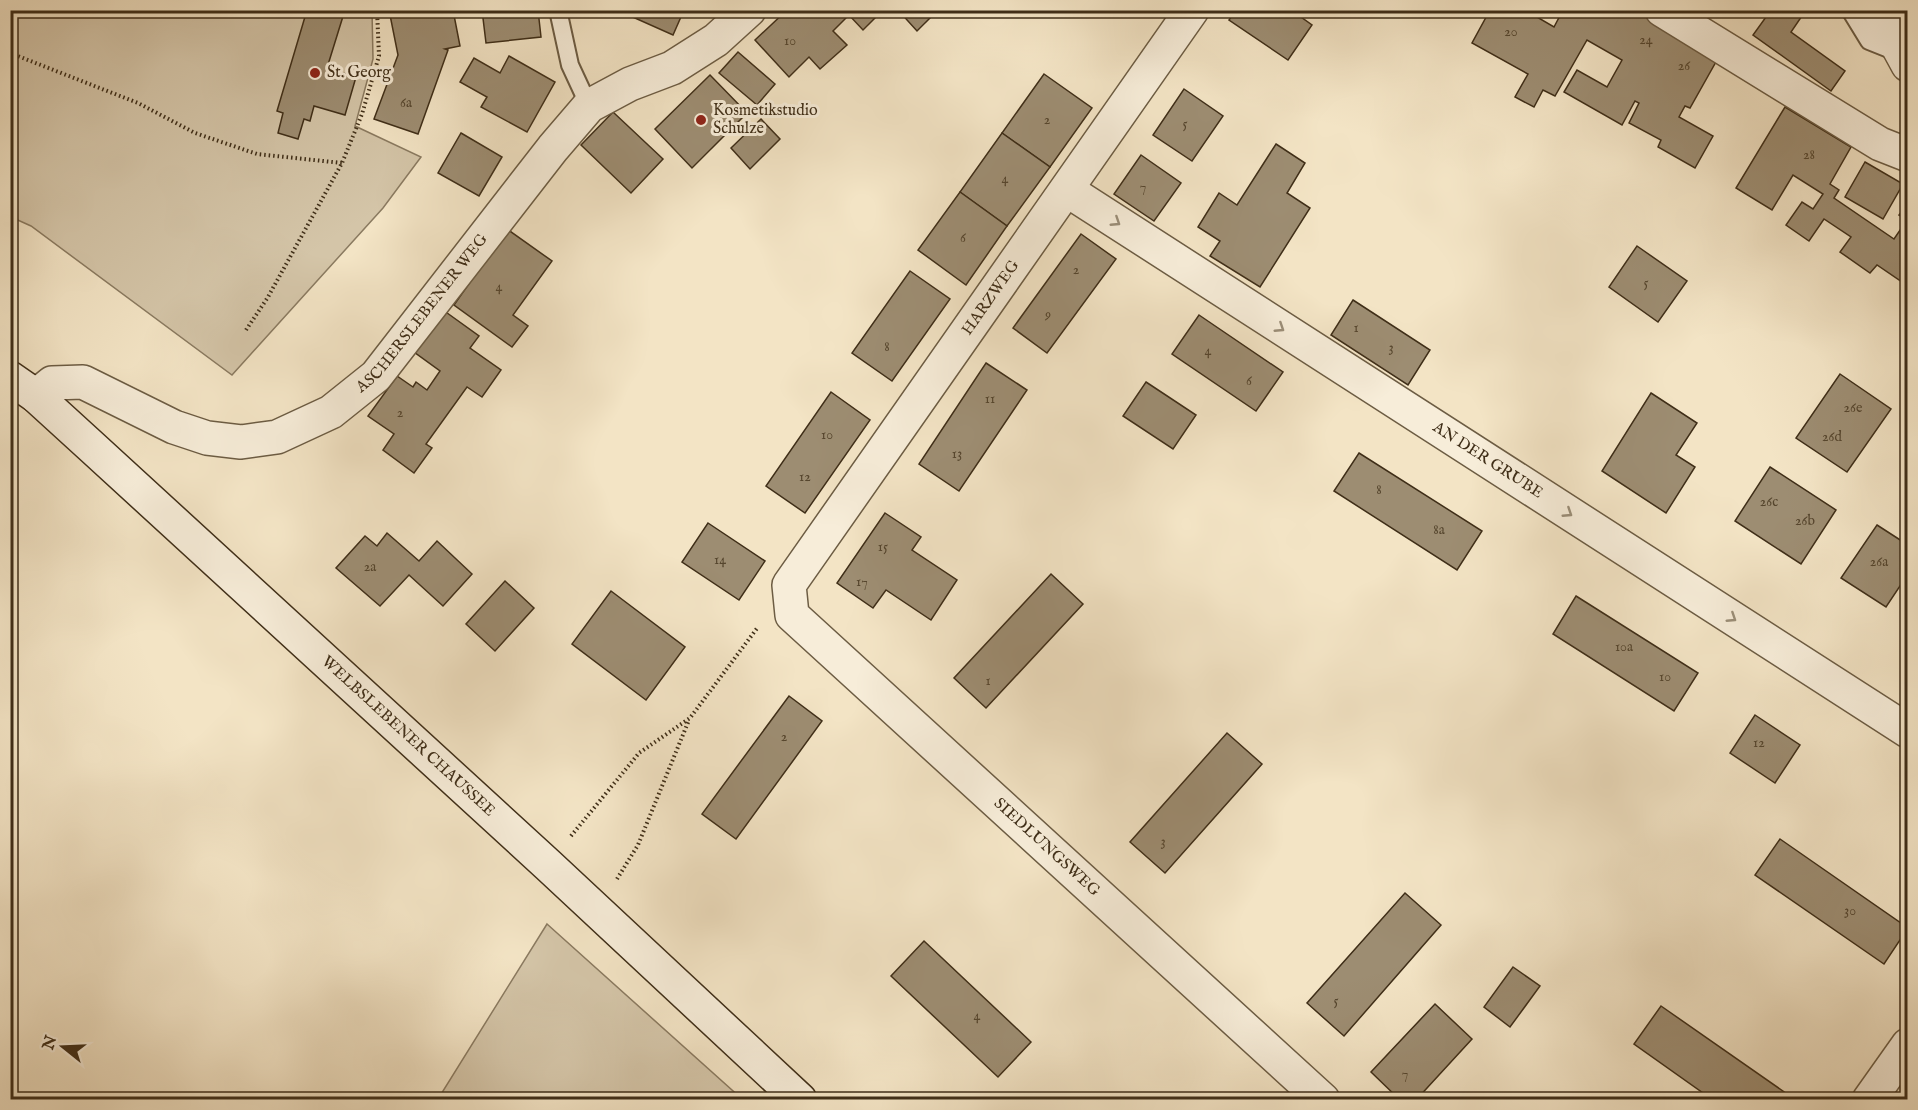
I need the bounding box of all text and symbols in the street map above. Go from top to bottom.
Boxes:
house number: 20 [1504,23,1518,41]
house number: 24 [1639,31,1653,49]
house number: 10 [784,32,796,50]
house number: 26 [1678,57,1691,75]
place label: St. Georg [327,63,391,83]
marker: St. Georg [308,66,322,80]
house number: 6a [400,94,413,112]
place label: Kosmetikstudio Schulze [713,101,818,139]
house number: 2 [1044,111,1051,129]
marker: Kosmetikstudio Schulze [694,113,708,127]
house number: 5 [1182,115,1188,133]
house number: 28 [1803,146,1815,164]
house number: 4 [1002,170,1009,188]
house number: 7 [1140,178,1146,196]
one-way arrow [1109,215,1120,226]
house number: 6 [960,229,967,247]
street label: ASCHERSLEBENER WEG [352,230,493,398]
street label: HARZWEG [958,256,1024,339]
house number: 2 [1073,261,1080,279]
house number: 5 [1643,274,1649,292]
house number: 4 [496,278,503,296]
house number: 9 [1044,306,1051,324]
house number: 1 [1353,319,1359,337]
one-way arrow [1274,320,1284,332]
house number: 8 [884,338,890,356]
house number: 3 [1388,339,1394,357]
house number: 4 [1205,342,1212,360]
house number: 6 [1246,372,1253,390]
house number: 11 [985,390,995,408]
house number: 26e [1844,399,1863,417]
house number: 2 [397,404,404,422]
street label: AN DER GRUBE [1428,417,1546,503]
house number: 10 [821,426,833,444]
house number: 26d [1822,428,1842,446]
house number: 13 [952,445,962,463]
house number: 12 [799,468,811,486]
house number: 8 [1376,481,1382,499]
house number: 26c [1760,493,1778,511]
one-way arrow [1561,505,1572,516]
house number: 26b [1795,512,1815,530]
house number: 8a [1433,521,1446,539]
house number: 15 [878,538,888,556]
house number: 14 [714,551,726,569]
house number: 26a [1870,553,1889,571]
house number: 2a [364,558,377,576]
house number: 17 [856,573,868,591]
one-way arrow [1725,611,1736,622]
house number: 10a [1615,638,1634,656]
street label: WELBSLEBENER CHAUSSEE [317,652,499,821]
house number: 10 [1659,668,1671,686]
house number: 1 [985,672,991,690]
house number: 2 [781,728,788,746]
house number: 12 [1753,734,1765,752]
street label: SIEDLUNGSWEG [989,794,1104,901]
house number: 3 [1160,833,1166,851]
house number: 30 [1844,902,1856,920]
house number: 5 [1333,992,1339,1010]
house number: 4 [974,1007,981,1025]
north arrow [33,1017,93,1077]
text: N [39,1033,62,1054]
house number: 7 [1402,1065,1408,1083]

